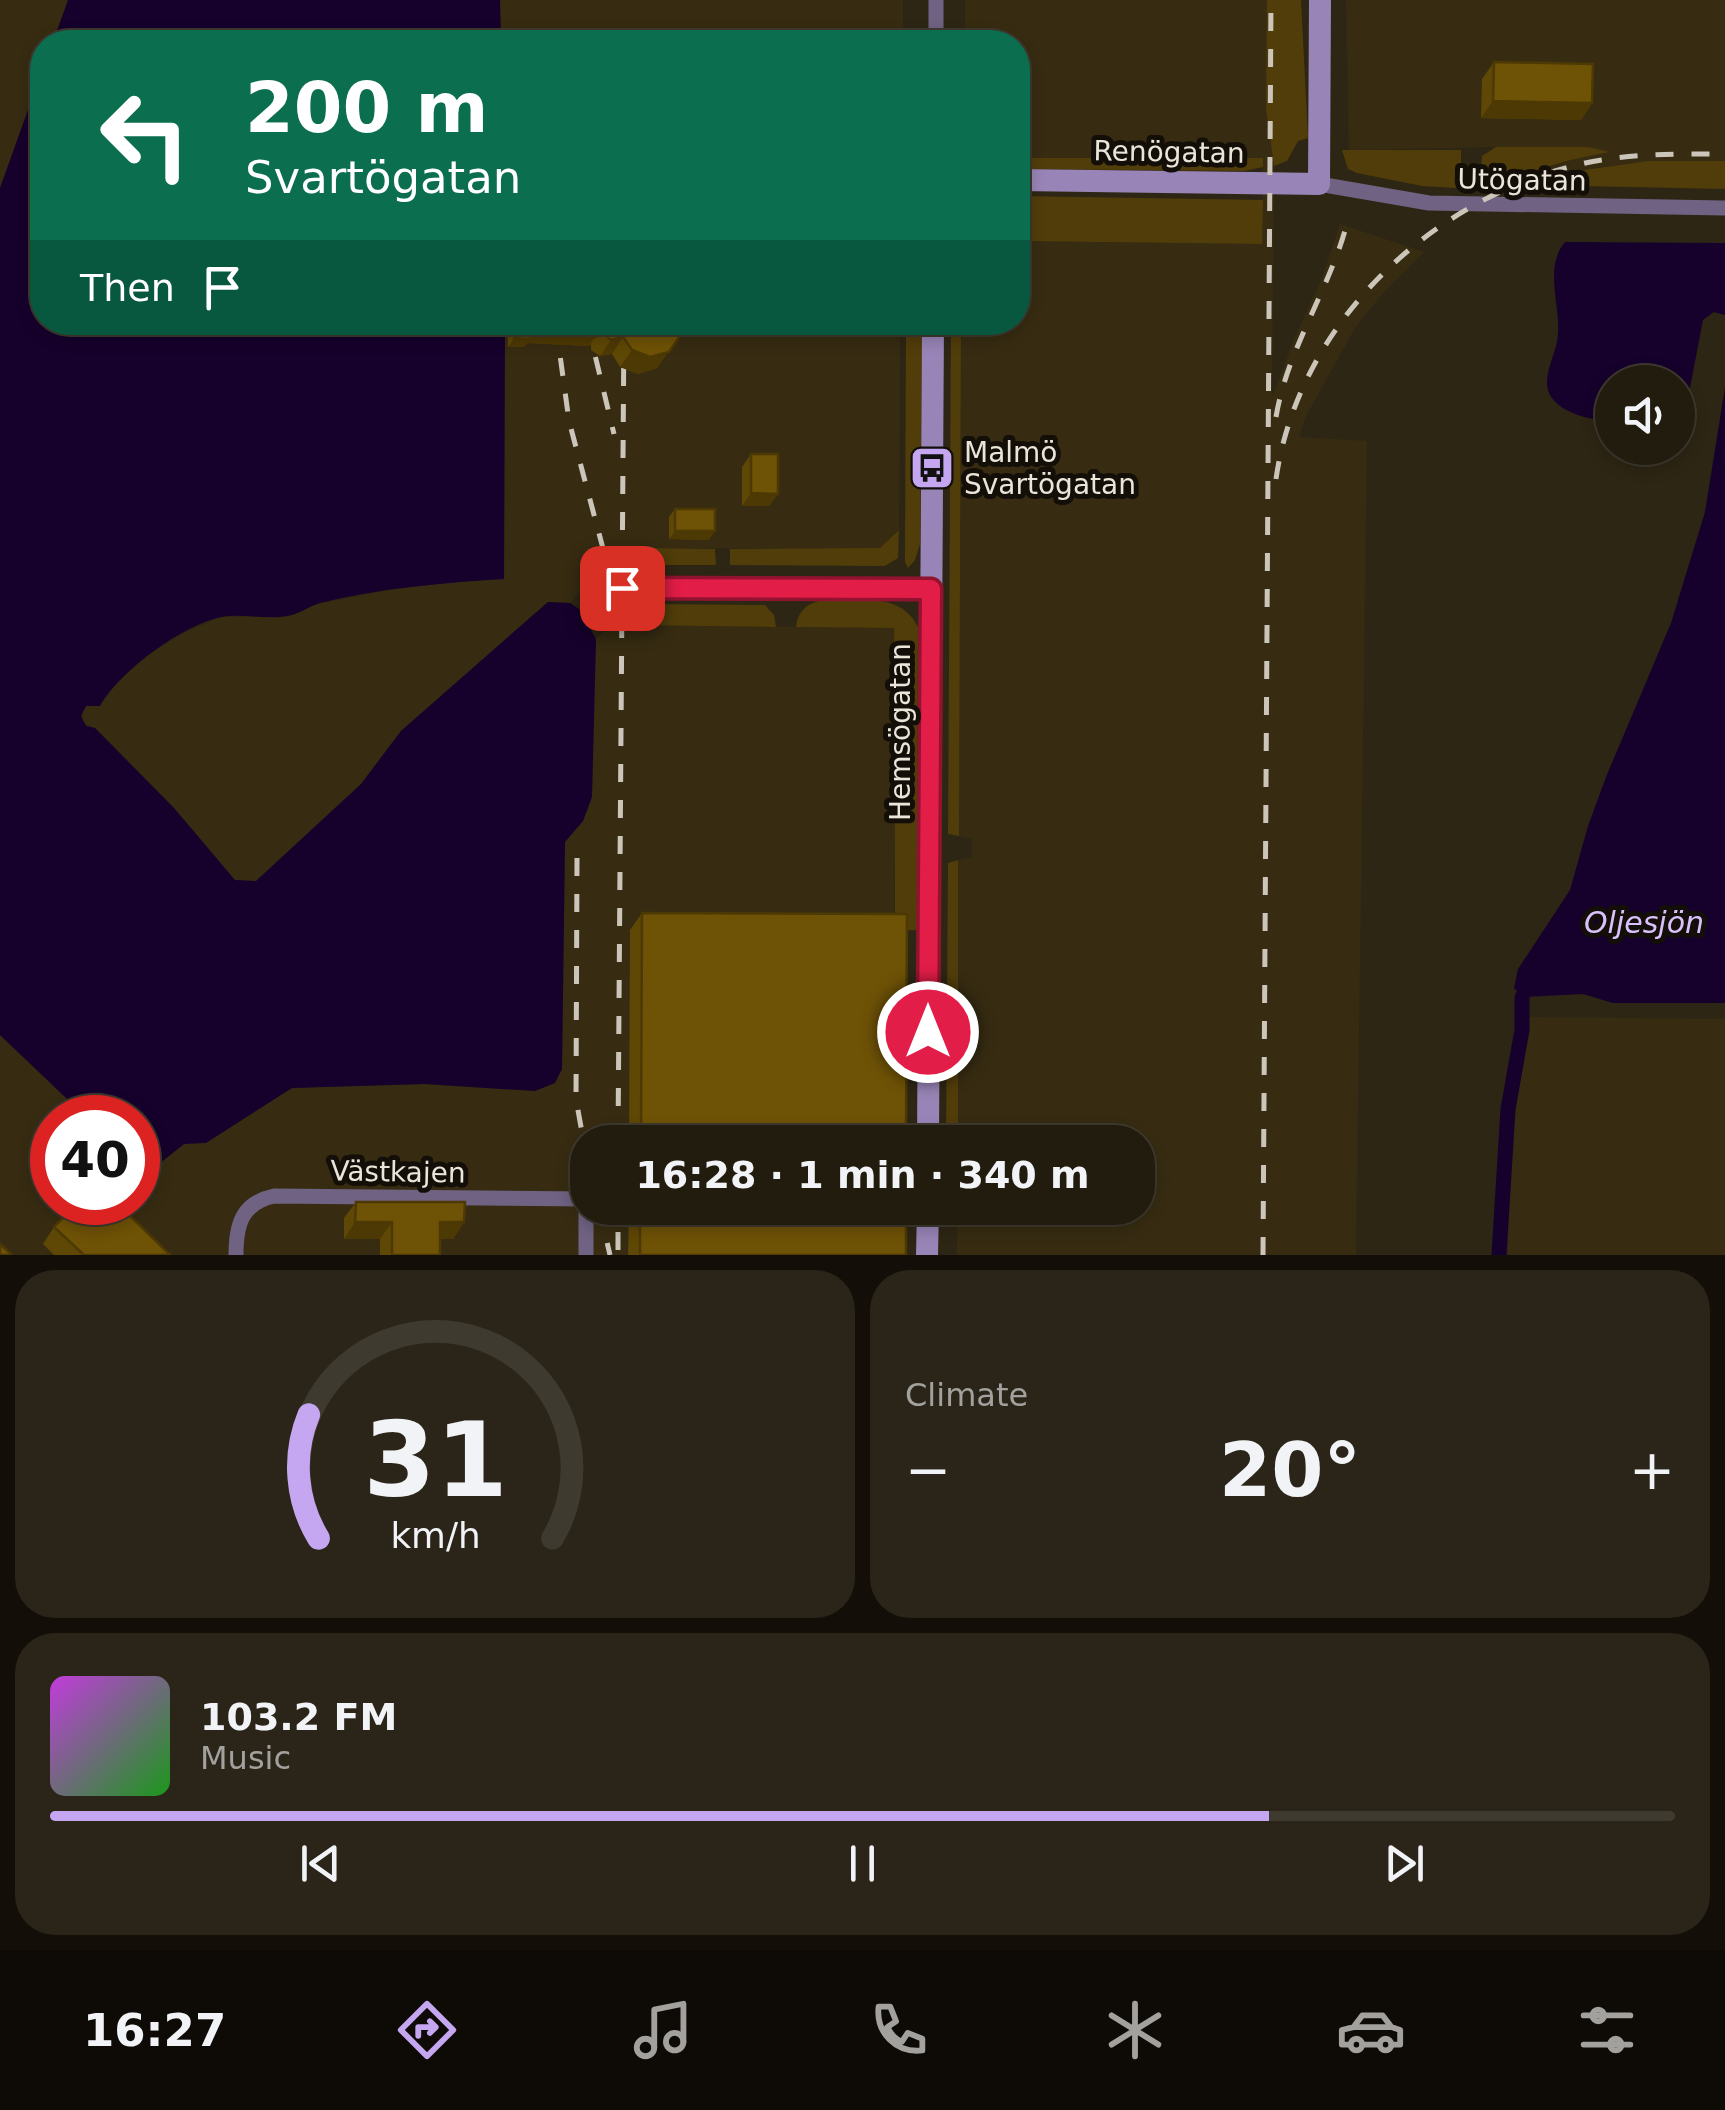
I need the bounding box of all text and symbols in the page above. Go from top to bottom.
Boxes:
text: 200 m [245,67,488,149]
icon: left [80,70,210,200]
street label: Renögatan [1093,134,1245,170]
text: Svartögatan [245,151,521,204]
street label: Utögatan [1457,162,1587,198]
icon: arrive [195,260,250,315]
text: Then [80,266,175,310]
map controls [1595,365,1695,465]
button: sound [1595,365,1695,465]
place label: Malmö Svartögatan [964,436,1136,501]
bus stop icon: Malmö Svartögatan [909,445,955,491]
pin [580,546,665,631]
icon: arrive [595,561,650,616]
street label: Hemsögatan [884,643,917,821]
water label: Oljesjön [1584,905,1704,940]
position arrow [876,980,980,1084]
speed limit sign: 40 [30,1095,160,1225]
text: 16:28 · 1 min · 340 m [635,1153,1090,1197]
street label: Västkajen [330,1154,466,1190]
text: Climate [905,1376,1028,1414]
text: 31 [363,1399,507,1521]
text: 20° [1219,1426,1361,1514]
text: − [905,1438,951,1502]
text: + [1629,1438,1675,1502]
text: km/h [390,1515,480,1556]
text: 103.2 FM [200,1695,397,1739]
text: Music [200,1739,291,1777]
icon: previous [293,1836,348,1891]
icon: pause [835,1836,890,1891]
icon: next [1377,1836,1432,1891]
icon: directions [392,1995,462,2065]
icon: music [628,1995,698,2065]
icon: phone [864,1995,934,2065]
icon: climate [1100,1995,1170,2065]
icon: car [1336,1995,1406,2065]
icon: filters [1572,1995,1642,2065]
text: 16:27 [83,2004,226,2057]

